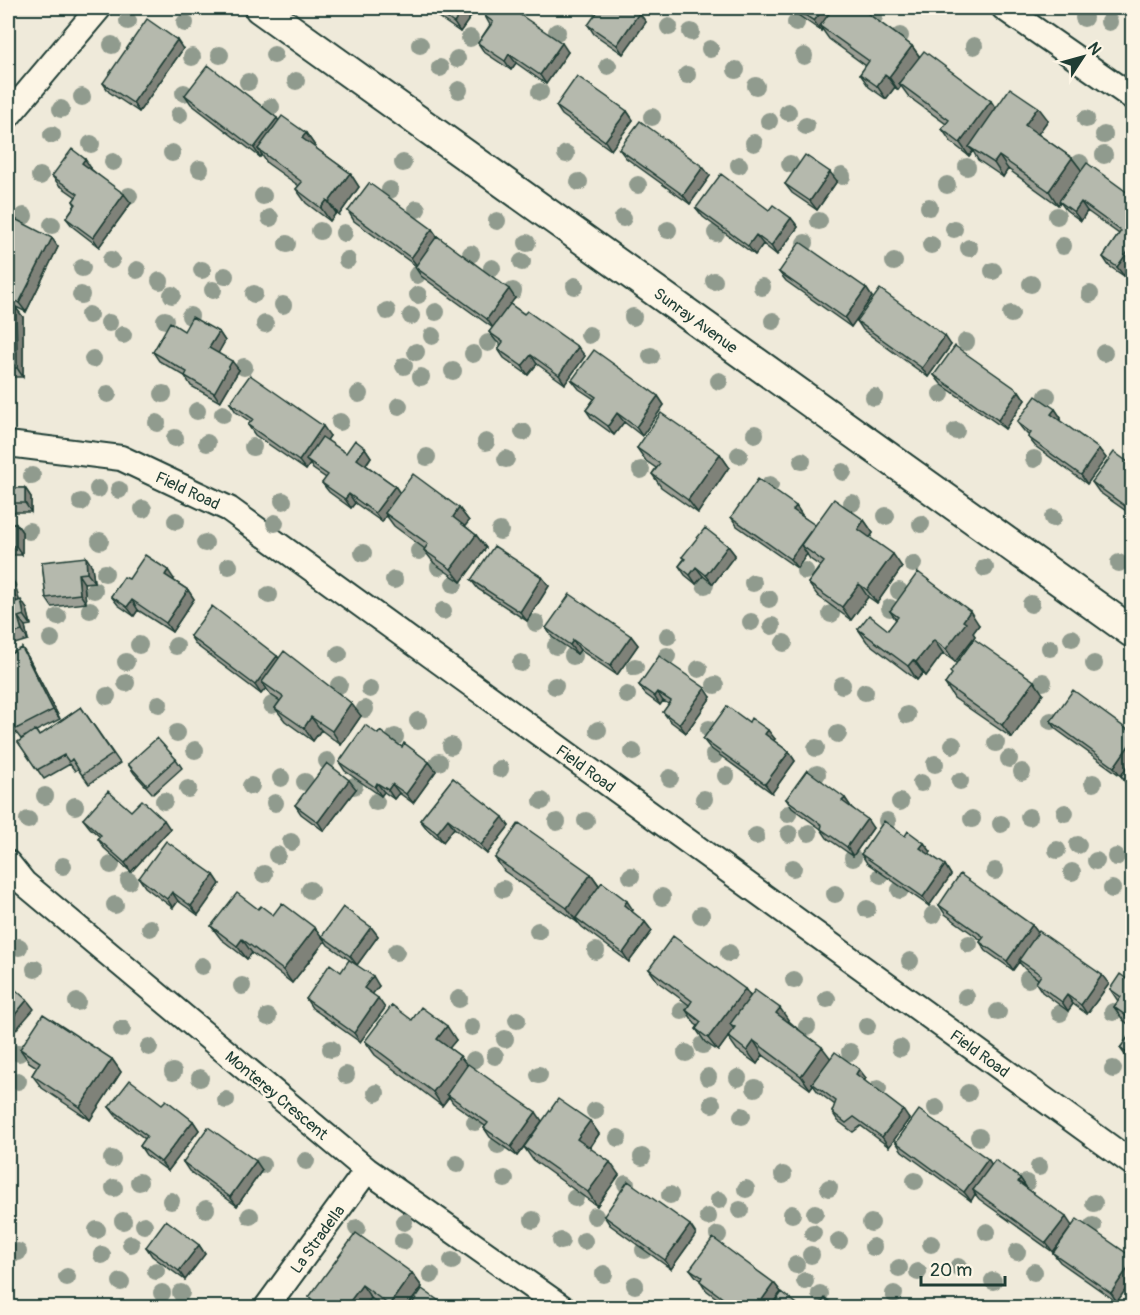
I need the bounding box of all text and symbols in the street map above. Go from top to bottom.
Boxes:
north arrow [1053,27,1113,87]
text: N [1083,39,1106,59]
street label: Sunray Avenue [649,284,741,358]
street label: Field Road [152,467,223,514]
street label: Field Road [552,741,619,797]
street label: Field Road [946,1026,1013,1082]
street label: Monterey Crescent [221,1047,332,1145]
street label: La Stradella [286,1201,349,1278]
scale bar [921,1249,1005,1287]
text: 20 m [930,1259,972,1282]

